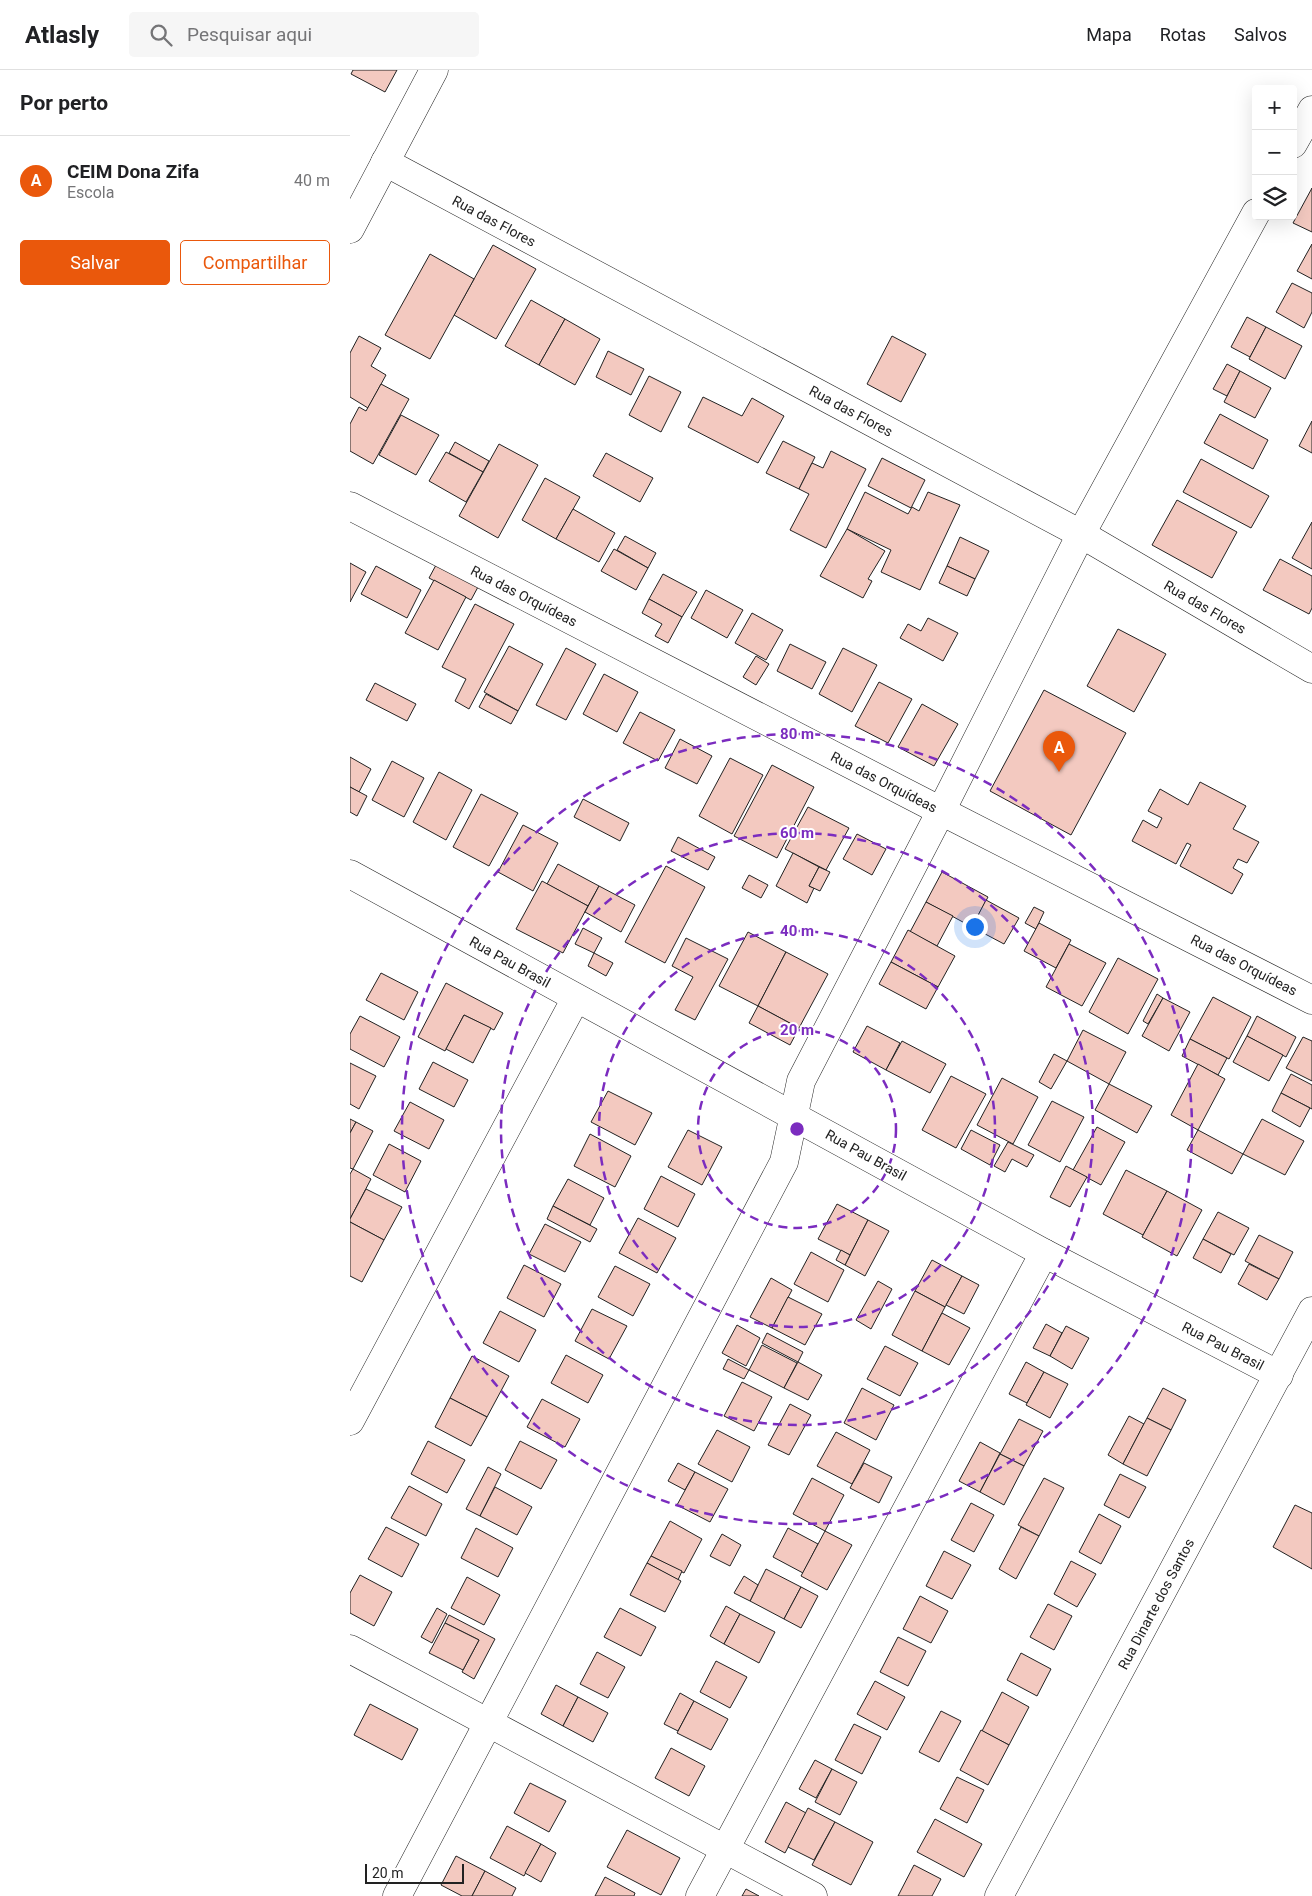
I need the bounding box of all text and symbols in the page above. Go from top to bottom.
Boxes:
search box [129,12,479,57]
text: Atlasly [25,21,99,49]
icon: search [147,21,175,49]
text: Pesquisar aqui [187,23,312,46]
text: Mapa [1086,24,1132,45]
text: Rotas [1160,24,1206,45]
text: Salvos [1234,24,1287,45]
map controls [1252,85,1297,220]
button: + [1252,85,1297,130]
text: Por perto [20,91,108,115]
button: − [1252,130,1297,175]
text: CEIM Dona Zifa [67,160,199,183]
text: A [31,171,41,190]
text: 40 m [294,171,330,190]
button: layers [1252,175,1297,220]
text: Escola [67,183,114,202]
street label: Rua das Flores [450,192,538,250]
button: Salvar [20,240,170,285]
button: Compartilhar [180,240,330,285]
street label: Rua das Flores [807,382,895,440]
street label: Rua das Orquídeas [468,562,580,630]
street label: Rua das Flores [1161,577,1249,637]
text: 80 m [780,725,814,743]
pin: A [1043,731,1075,772]
street label: Rua das Orquídeas [828,748,940,816]
text: 60 m [780,824,814,842]
your location [962,914,988,940]
text: 40 m [780,922,814,940]
street label: Rua das Orquídeas [1188,931,1300,999]
street label: Rua Pau Brasil [467,933,553,991]
text: 20 m [780,1021,814,1039]
centre of rings [788,1120,806,1138]
street label: Rua Pau Brasil [823,1126,909,1184]
street label: Rua Pau Brasil [1179,1318,1267,1374]
street label: Rua Dinarte dos Santos [1115,1536,1197,1672]
scale bar [365,1861,464,1884]
text: 20 m [372,1865,404,1881]

